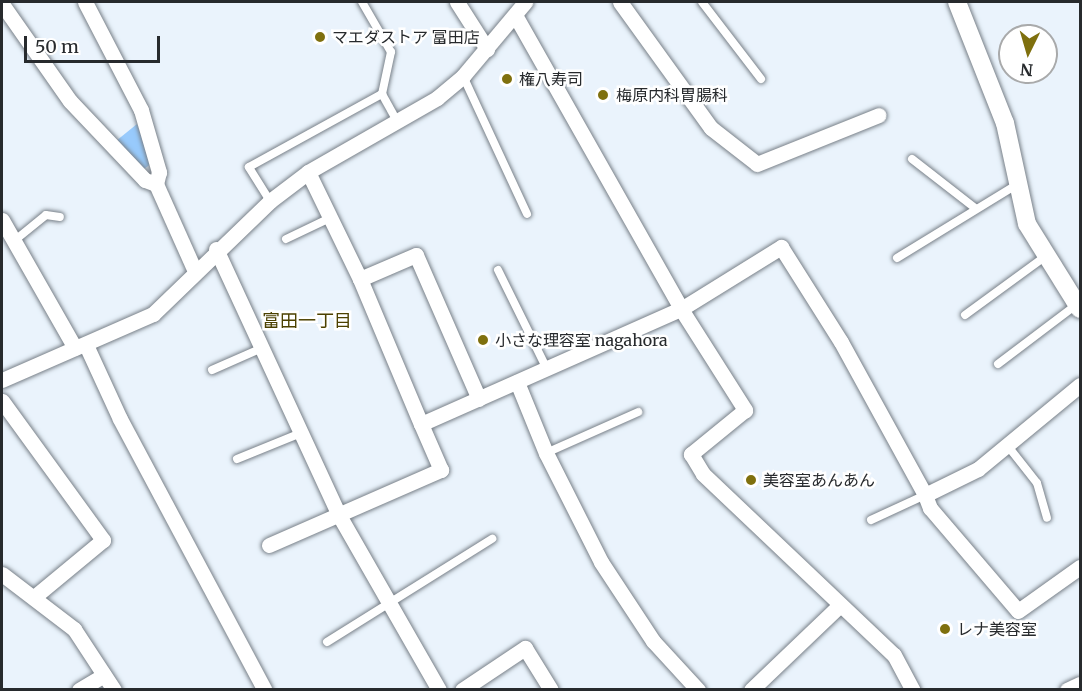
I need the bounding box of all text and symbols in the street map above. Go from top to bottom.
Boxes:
scale bar [27,24,164,62]
north arrow [998,24,1058,84]
place label: マエダストア 富田店 [332,27,480,47]
marker: マエダストア 富田店 [313,30,327,44]
text: 50 m [35,35,79,58]
text: N [1019,59,1034,80]
place label: 権八寿司 [519,69,583,89]
marker: 権八寿司 [500,72,514,86]
place label: 梅原内科胃腸科 [616,85,728,105]
marker: 梅原内科胃腸科 [594,86,612,104]
district label: 富田一丁目 [262,310,352,332]
place label: 小さな理容室 nagahora [495,330,668,350]
marker: 小さな理容室 nagahora [476,333,490,347]
place label: 美容室あんあん [763,470,875,490]
marker: 美容室あんあん [744,473,758,487]
place label: レナ美容室 [957,619,1037,639]
marker: レナ美容室 [938,622,952,636]

